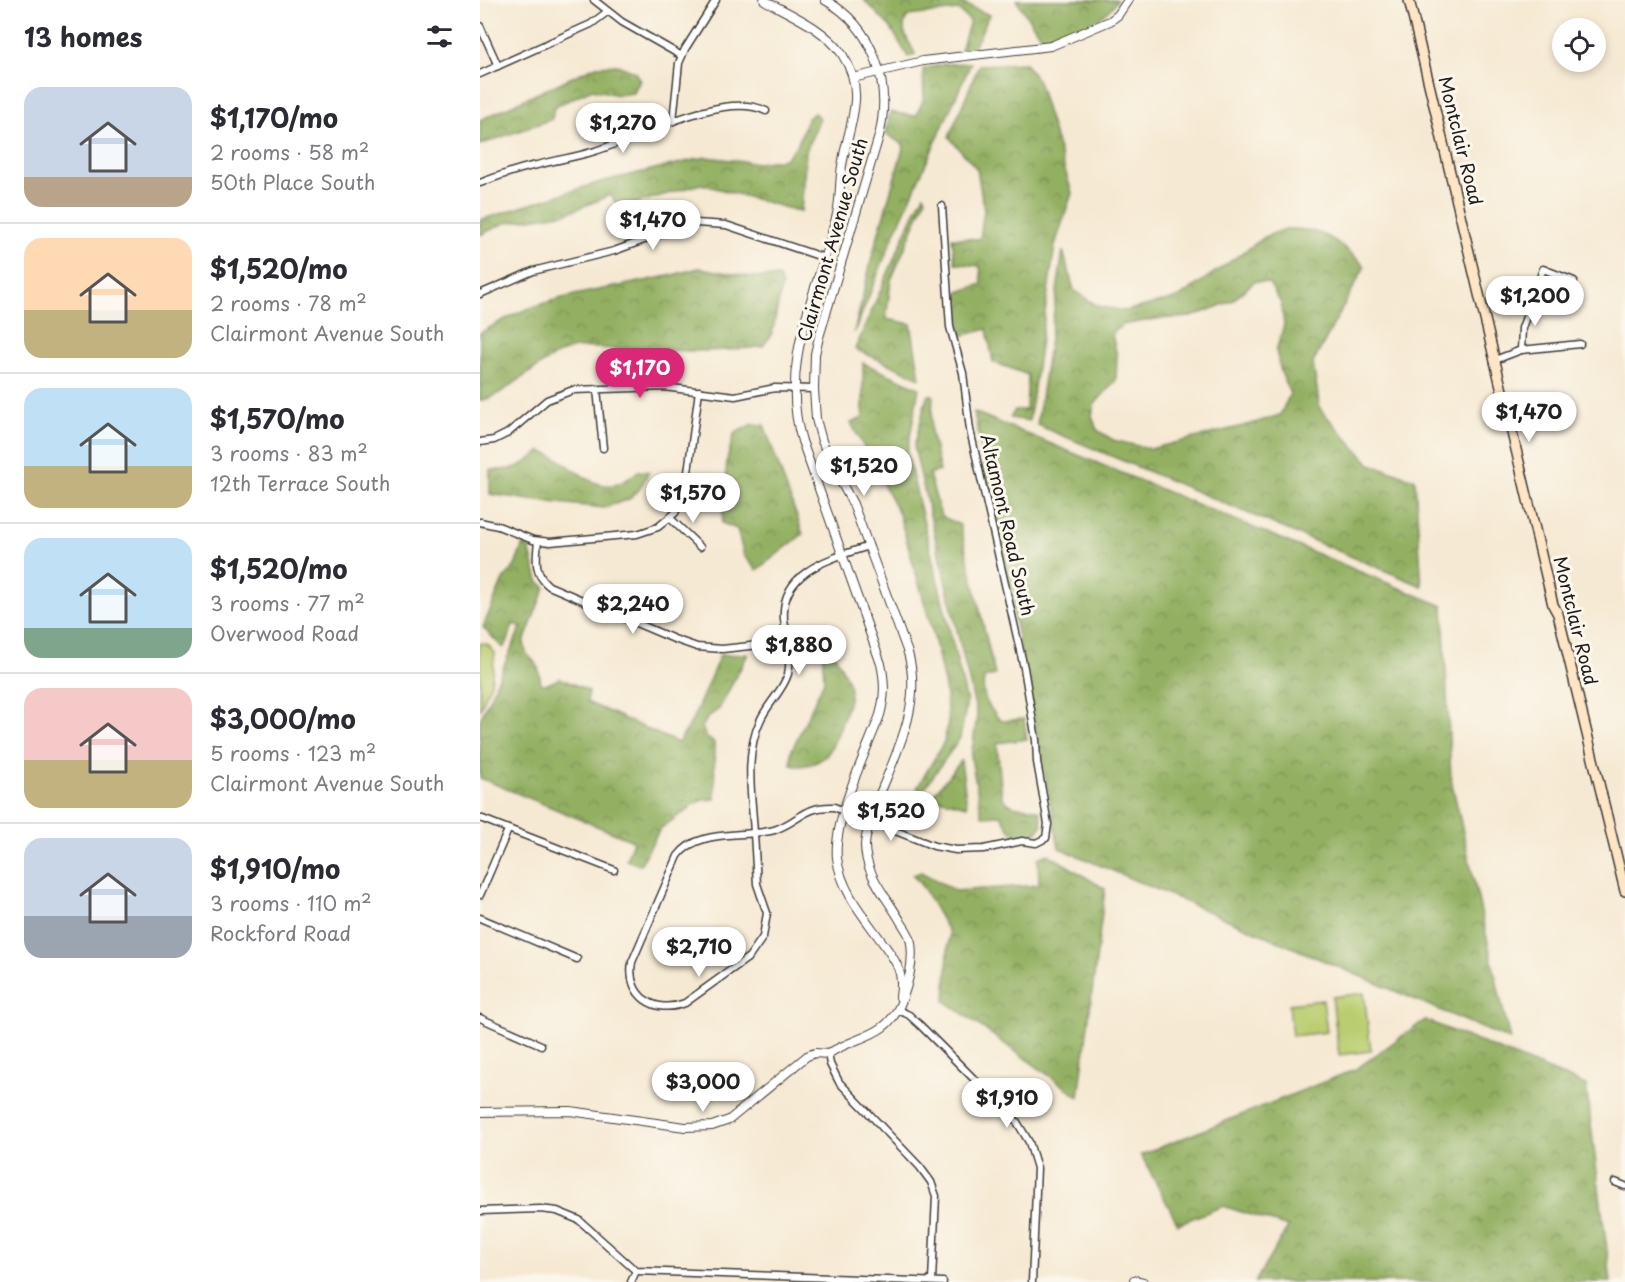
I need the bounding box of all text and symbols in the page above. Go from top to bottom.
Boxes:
text: 13 homes [24,17,142,56]
map controls [1552,18,1606,72]
button: locate [1552,18,1606,72]
icon: filters [423,20,456,53]
street label: Montclair Road [1432,73,1491,208]
text: $1,170/mo [210,98,338,137]
pin: $1,270 [574,103,672,154]
text: $1,270 [590,107,656,137]
icon: home [72,111,144,183]
street label: Clairmont Avenue South [789,134,874,345]
text: 2 rooms · 58 m² [210,137,369,167]
text: 50th Place South [210,167,375,197]
pin: $1,470 [604,200,702,251]
text: $1,470 [620,204,686,234]
text: $1,520/mo [210,249,347,288]
icon: home [72,262,144,334]
pin: $1,200 [1486,276,1584,327]
text: $1,200 [1500,280,1570,310]
text: 2 rooms · 78 m² [210,288,367,318]
text: Clairmont Avenue South [210,318,444,348]
pin: $1,170 [591,348,689,399]
text: $1,170 [610,352,671,382]
pin: $1,470 [1480,392,1578,443]
text: $1,470 [1496,396,1562,426]
text: $1,570/mo [210,399,345,438]
icon: home [72,412,144,484]
street label: Altamont Road South [974,431,1043,618]
text: 3 rooms · 83 m² [210,438,368,468]
pin: $1,520 [815,446,913,497]
text: $1,520 [830,450,898,480]
text: 12th Terrace South [210,468,390,498]
pin: $1,570 [644,473,742,524]
text: $1,570 [660,477,726,507]
text: $1,520/mo [210,549,347,588]
street label: Montclair Road [1547,553,1606,688]
icon: home [72,562,144,634]
pin: $2,240 [584,584,682,635]
text: 3 rooms · 77 m² [210,588,365,618]
text: $2,240 [596,588,670,618]
text: Overwood Road [210,618,359,648]
pin: $1,880 [750,625,848,676]
text: $1,880 [765,629,833,659]
text: $3,000/mo [210,699,356,738]
icon: home [72,712,144,784]
text: 5 rooms · 123 m² [210,738,376,768]
text: Clairmont Avenue South [210,768,444,798]
pin: $1,520 [842,791,940,842]
text: $1,520 [857,795,925,825]
text: $1,910/mo [210,849,340,888]
icon: home [72,862,144,934]
text: 3 rooms · 110 m² [210,888,372,918]
text: Rockford Road [210,918,351,948]
pin: $2,710 [650,927,748,978]
text: $2,710 [666,931,732,961]
pin: $3,000 [654,1062,752,1113]
text: $3,000 [666,1066,740,1096]
pin: $1,910 [958,1078,1056,1129]
text: $1,910 [976,1082,1038,1112]

